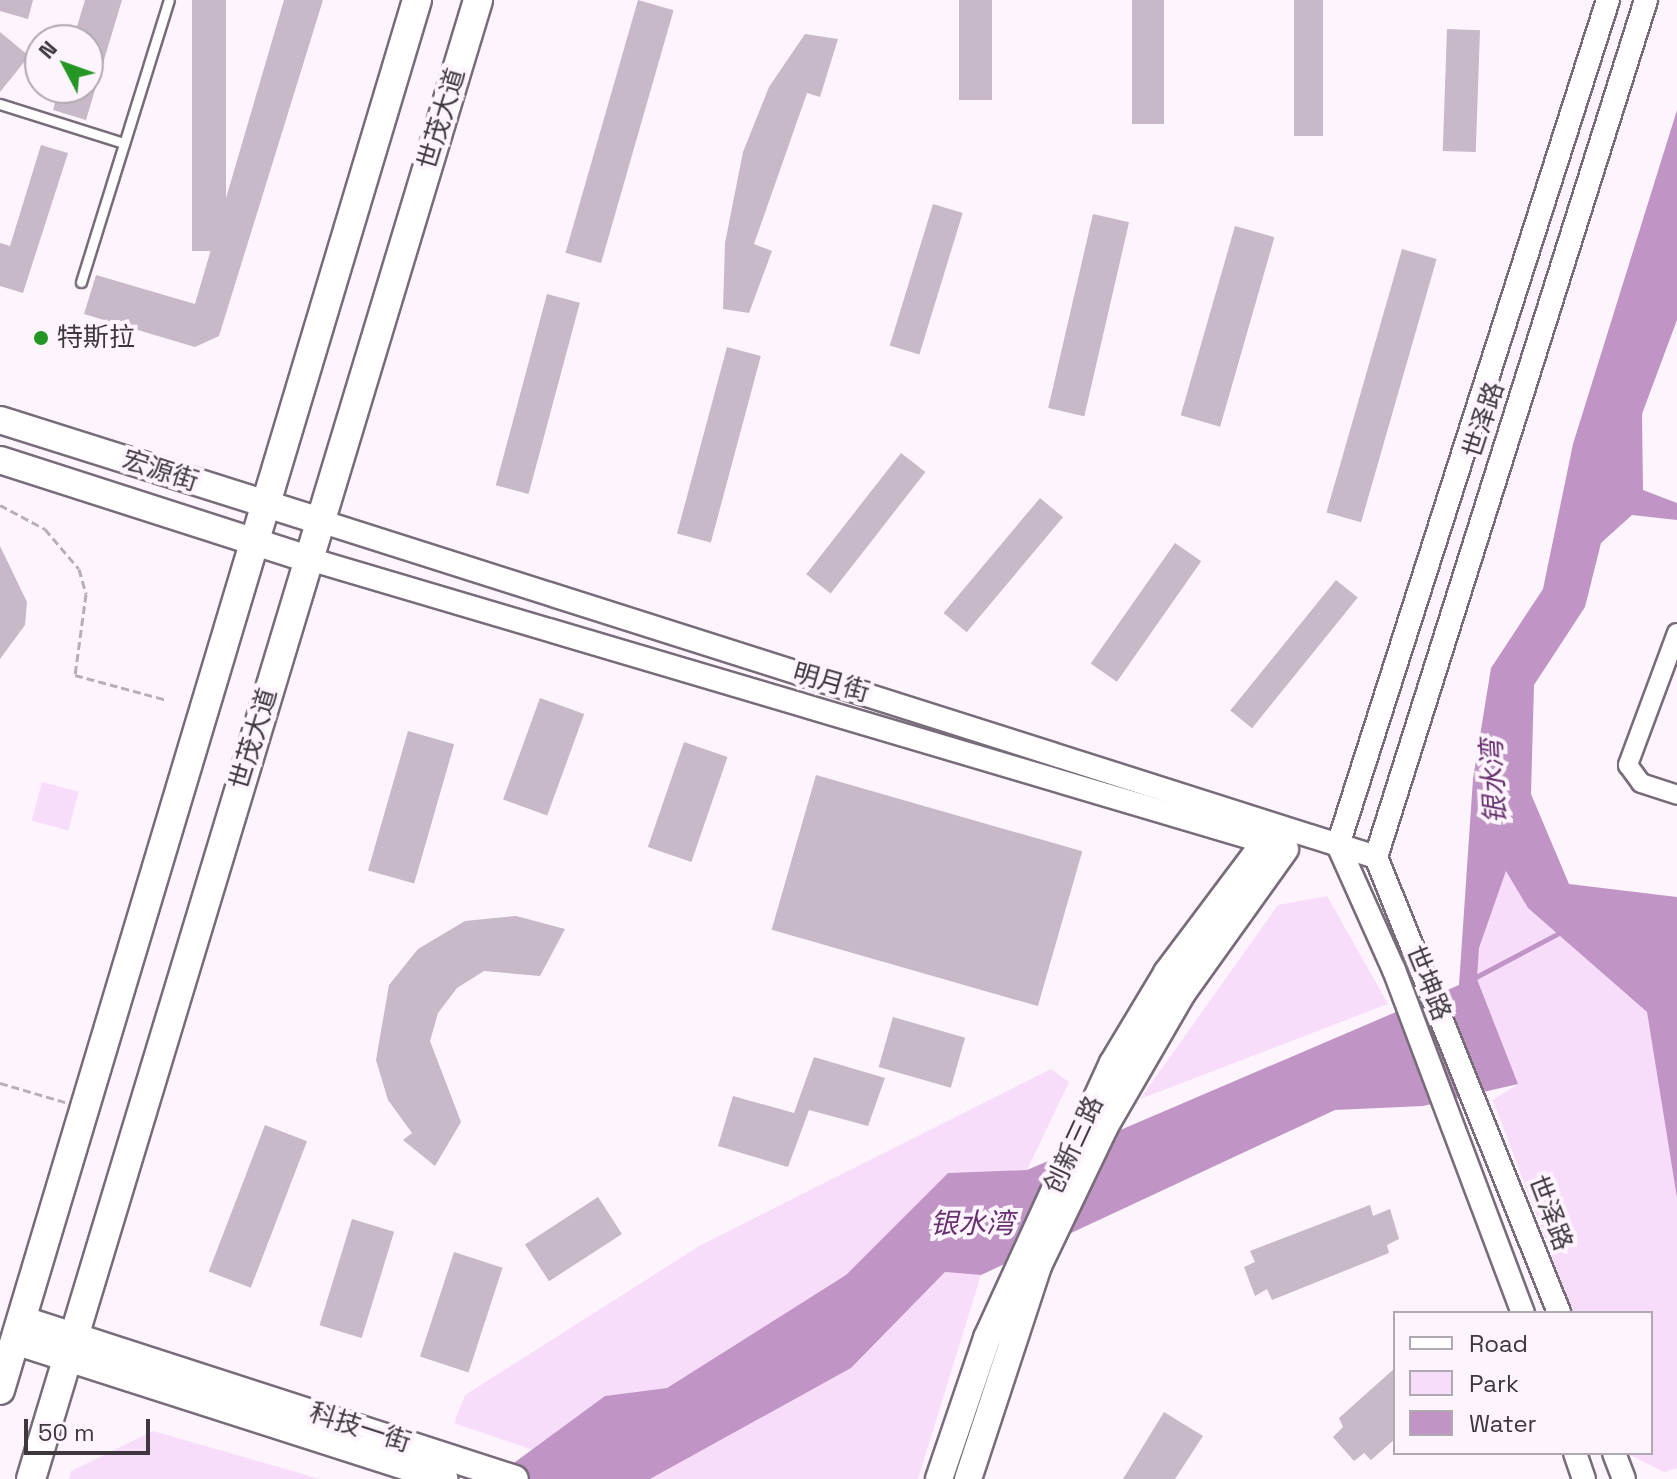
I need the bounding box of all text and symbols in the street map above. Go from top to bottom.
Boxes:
north arrow [24,24,104,104]
text: N [32,35,63,64]
street label: 世茂大道 [412,65,472,173]
place label: 特斯拉 [57,322,135,354]
marker: 特斯拉 [32,329,50,347]
street label: 世泽路 [1457,378,1511,462]
street label: 宏源街 [118,444,202,498]
street label: 明月街 [789,657,873,709]
street label: 世茂大道 [224,685,284,793]
water label: 银水湾 [1474,739,1512,825]
street label: 世坤路 [1399,941,1457,1025]
street label: 创新三路 [1038,1091,1110,1199]
street label: 世泽路 [1521,1171,1579,1255]
water label: 银水湾 [930,1206,1014,1240]
legend [1393,1311,1653,1455]
text: Road [1469,1328,1528,1359]
text: Park [1469,1368,1519,1399]
street label: 科技一街 [306,1397,414,1459]
scale bar [28,1403,154,1453]
text: Water [1469,1408,1537,1439]
text: 50 m [38,1417,95,1448]

